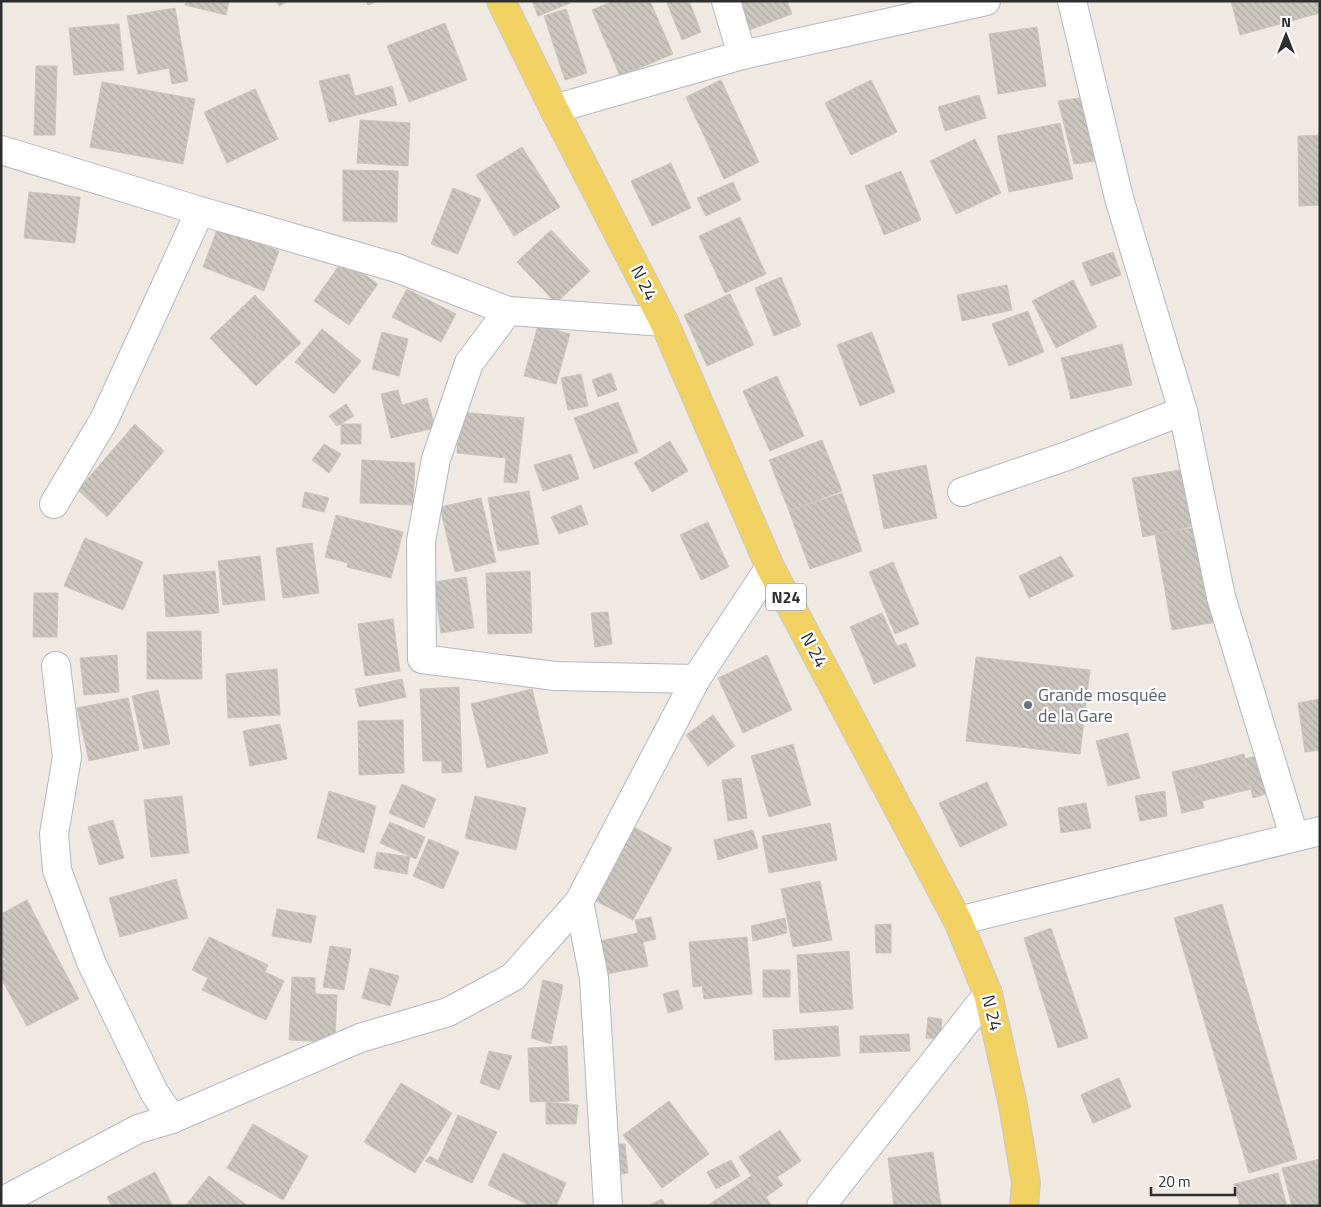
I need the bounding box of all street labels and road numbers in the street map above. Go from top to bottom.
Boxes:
street label: N 24 [624,260,665,305]
road number: N24 [766,584,806,610]
street label: N 24 [794,627,835,672]
street label: N 24 [975,992,1010,1034]

